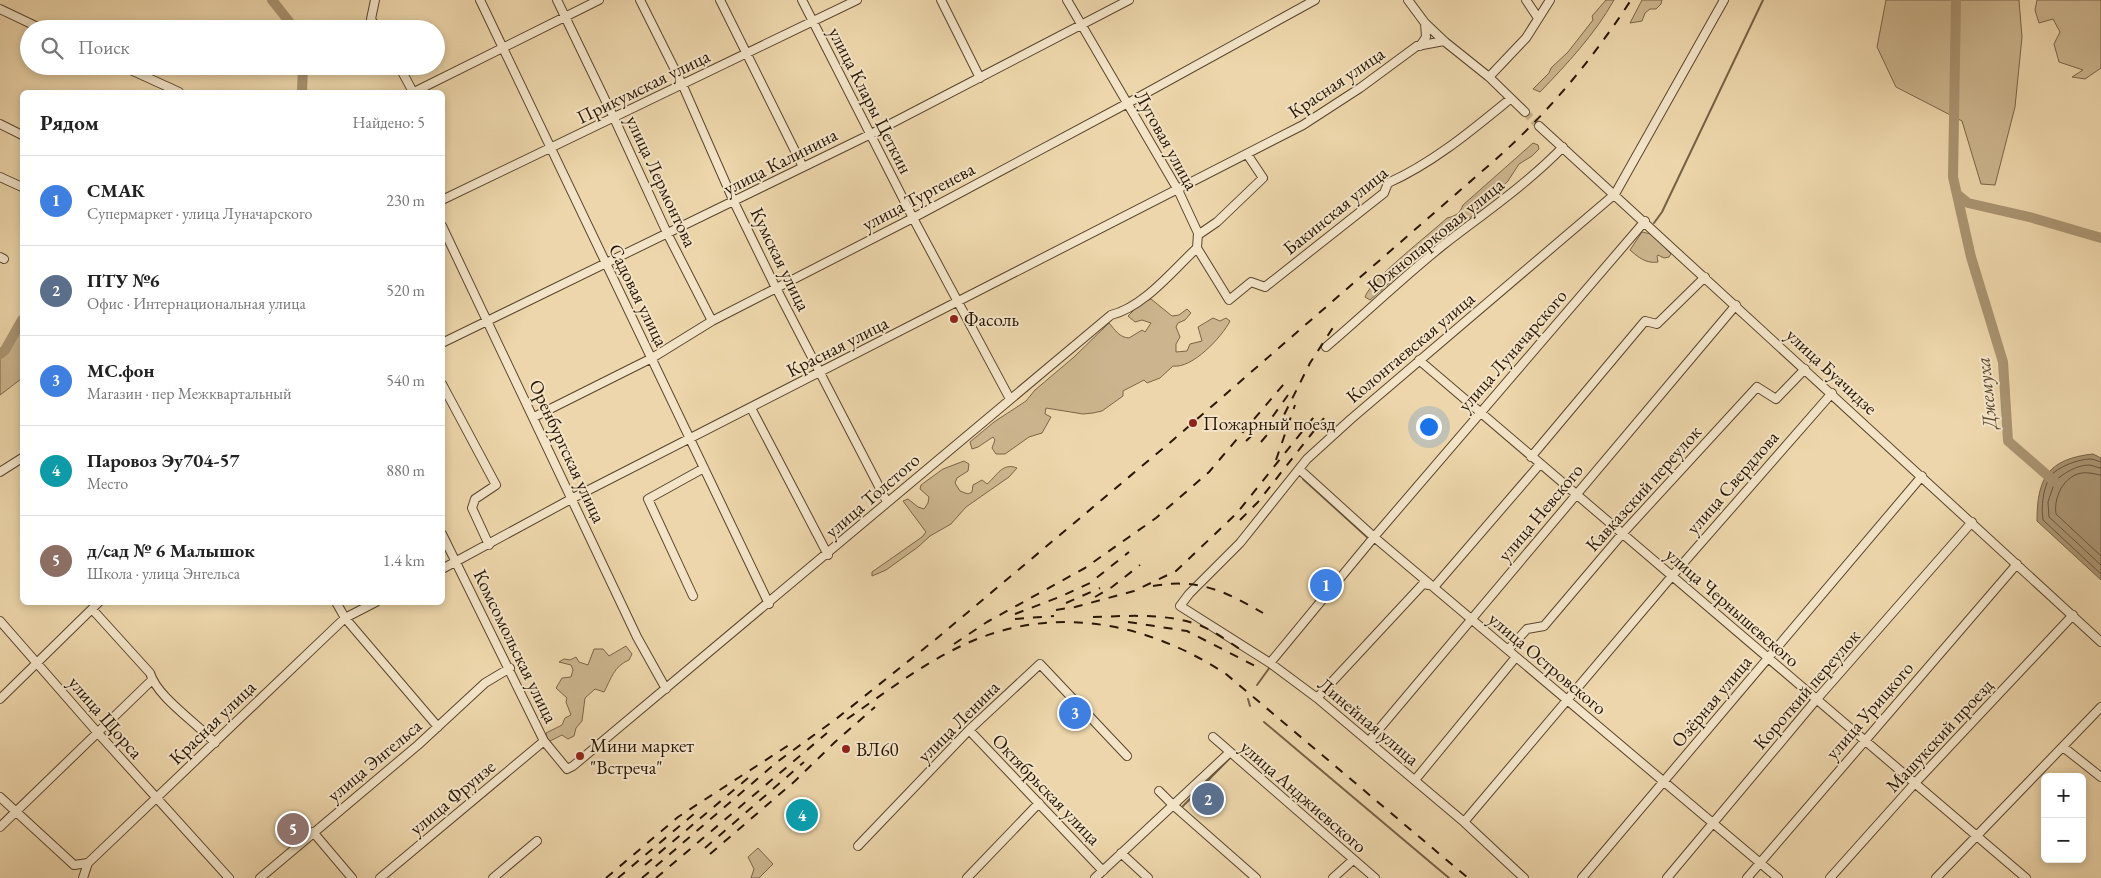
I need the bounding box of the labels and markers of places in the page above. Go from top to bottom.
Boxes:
place label: Фасоль [964,307,1020,332]
marker: Фасоль [948,313,960,325]
place label: Пожарный поезд [1203,411,1336,436]
marker: Пожарный поезд [1187,417,1199,429]
pin: 1 [1310,566,1342,604]
pin: 3 [1059,694,1091,732]
place label: Мини маркет "Встреча" [590,733,694,780]
place label: ВЛ60 [856,737,899,762]
marker: ВЛ60 [840,743,852,755]
marker: Мини маркет "Встреча" [574,750,586,762]
pin: 2 [1192,780,1224,818]
pin: 4 [786,796,818,834]
pin: 5 [277,810,309,848]

